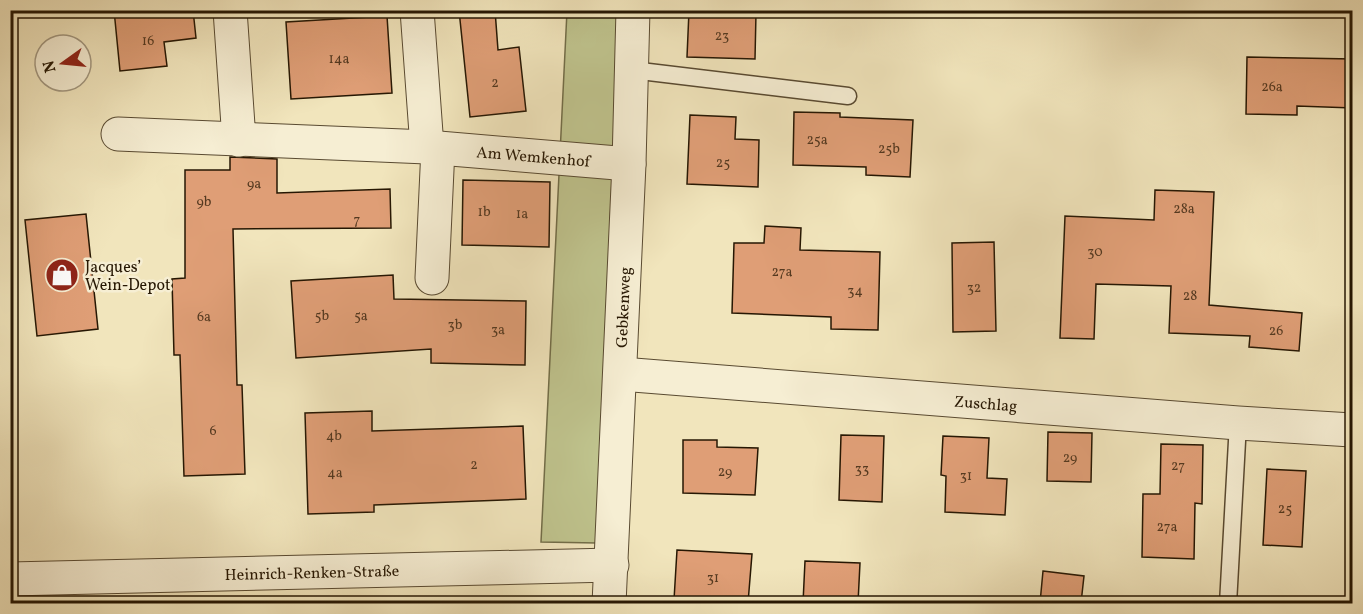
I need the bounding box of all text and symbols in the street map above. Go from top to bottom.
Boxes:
house number: 23 [715,27,729,46]
house number: 16 [142,32,154,51]
north arrow [33,33,93,93]
house number: 14a [329,50,349,69]
text: N [38,58,63,75]
house number: 2 [491,74,499,93]
house number: 26a [1261,78,1283,97]
house number: 25a [806,131,828,150]
house number: 25b [878,140,900,159]
street label: Am Wemkenhof [476,142,592,174]
house number: 25 [716,154,730,173]
house number: 9a [247,175,261,194]
house number: 9b [197,193,212,212]
house number: 28a [1173,200,1195,219]
house number: 1b [477,203,491,222]
house number: 1a [516,205,528,224]
house number: 7 [354,211,361,230]
house number: 30 [1087,243,1103,262]
shop icon: Jacques’ Wein-Depot [44,257,80,293]
place label: Jacques’ Wein-Depot [85,257,171,297]
house number: 27a [772,263,792,282]
street label: Gebkenweg [612,266,637,348]
house number: 32 [967,279,981,298]
house number: 34 [847,282,863,301]
house number: 28 [1183,287,1197,306]
house number: 5b [315,307,330,326]
house number: 5a [354,307,368,326]
house number: 6a [197,308,211,327]
house number: 3b [448,316,463,335]
house number: 3a [491,321,505,340]
house number: 26 [1269,322,1283,341]
street label: Zuschlag [953,391,1018,418]
house number: 6 [209,422,217,441]
house number: 4b [326,427,342,446]
house number: 29 [1063,449,1077,468]
house number: 2 [470,456,478,475]
house number: 27 [1171,457,1185,476]
house number: 33 [855,460,869,479]
house number: 29 [718,463,732,482]
house number: 4a [327,464,343,483]
house number: 31 [960,467,972,486]
house number: 25 [1278,500,1292,519]
house number: 27a [1157,518,1177,537]
street label: Heinrich-Renken-Straße [224,561,400,587]
house number: 31 [707,569,719,588]

